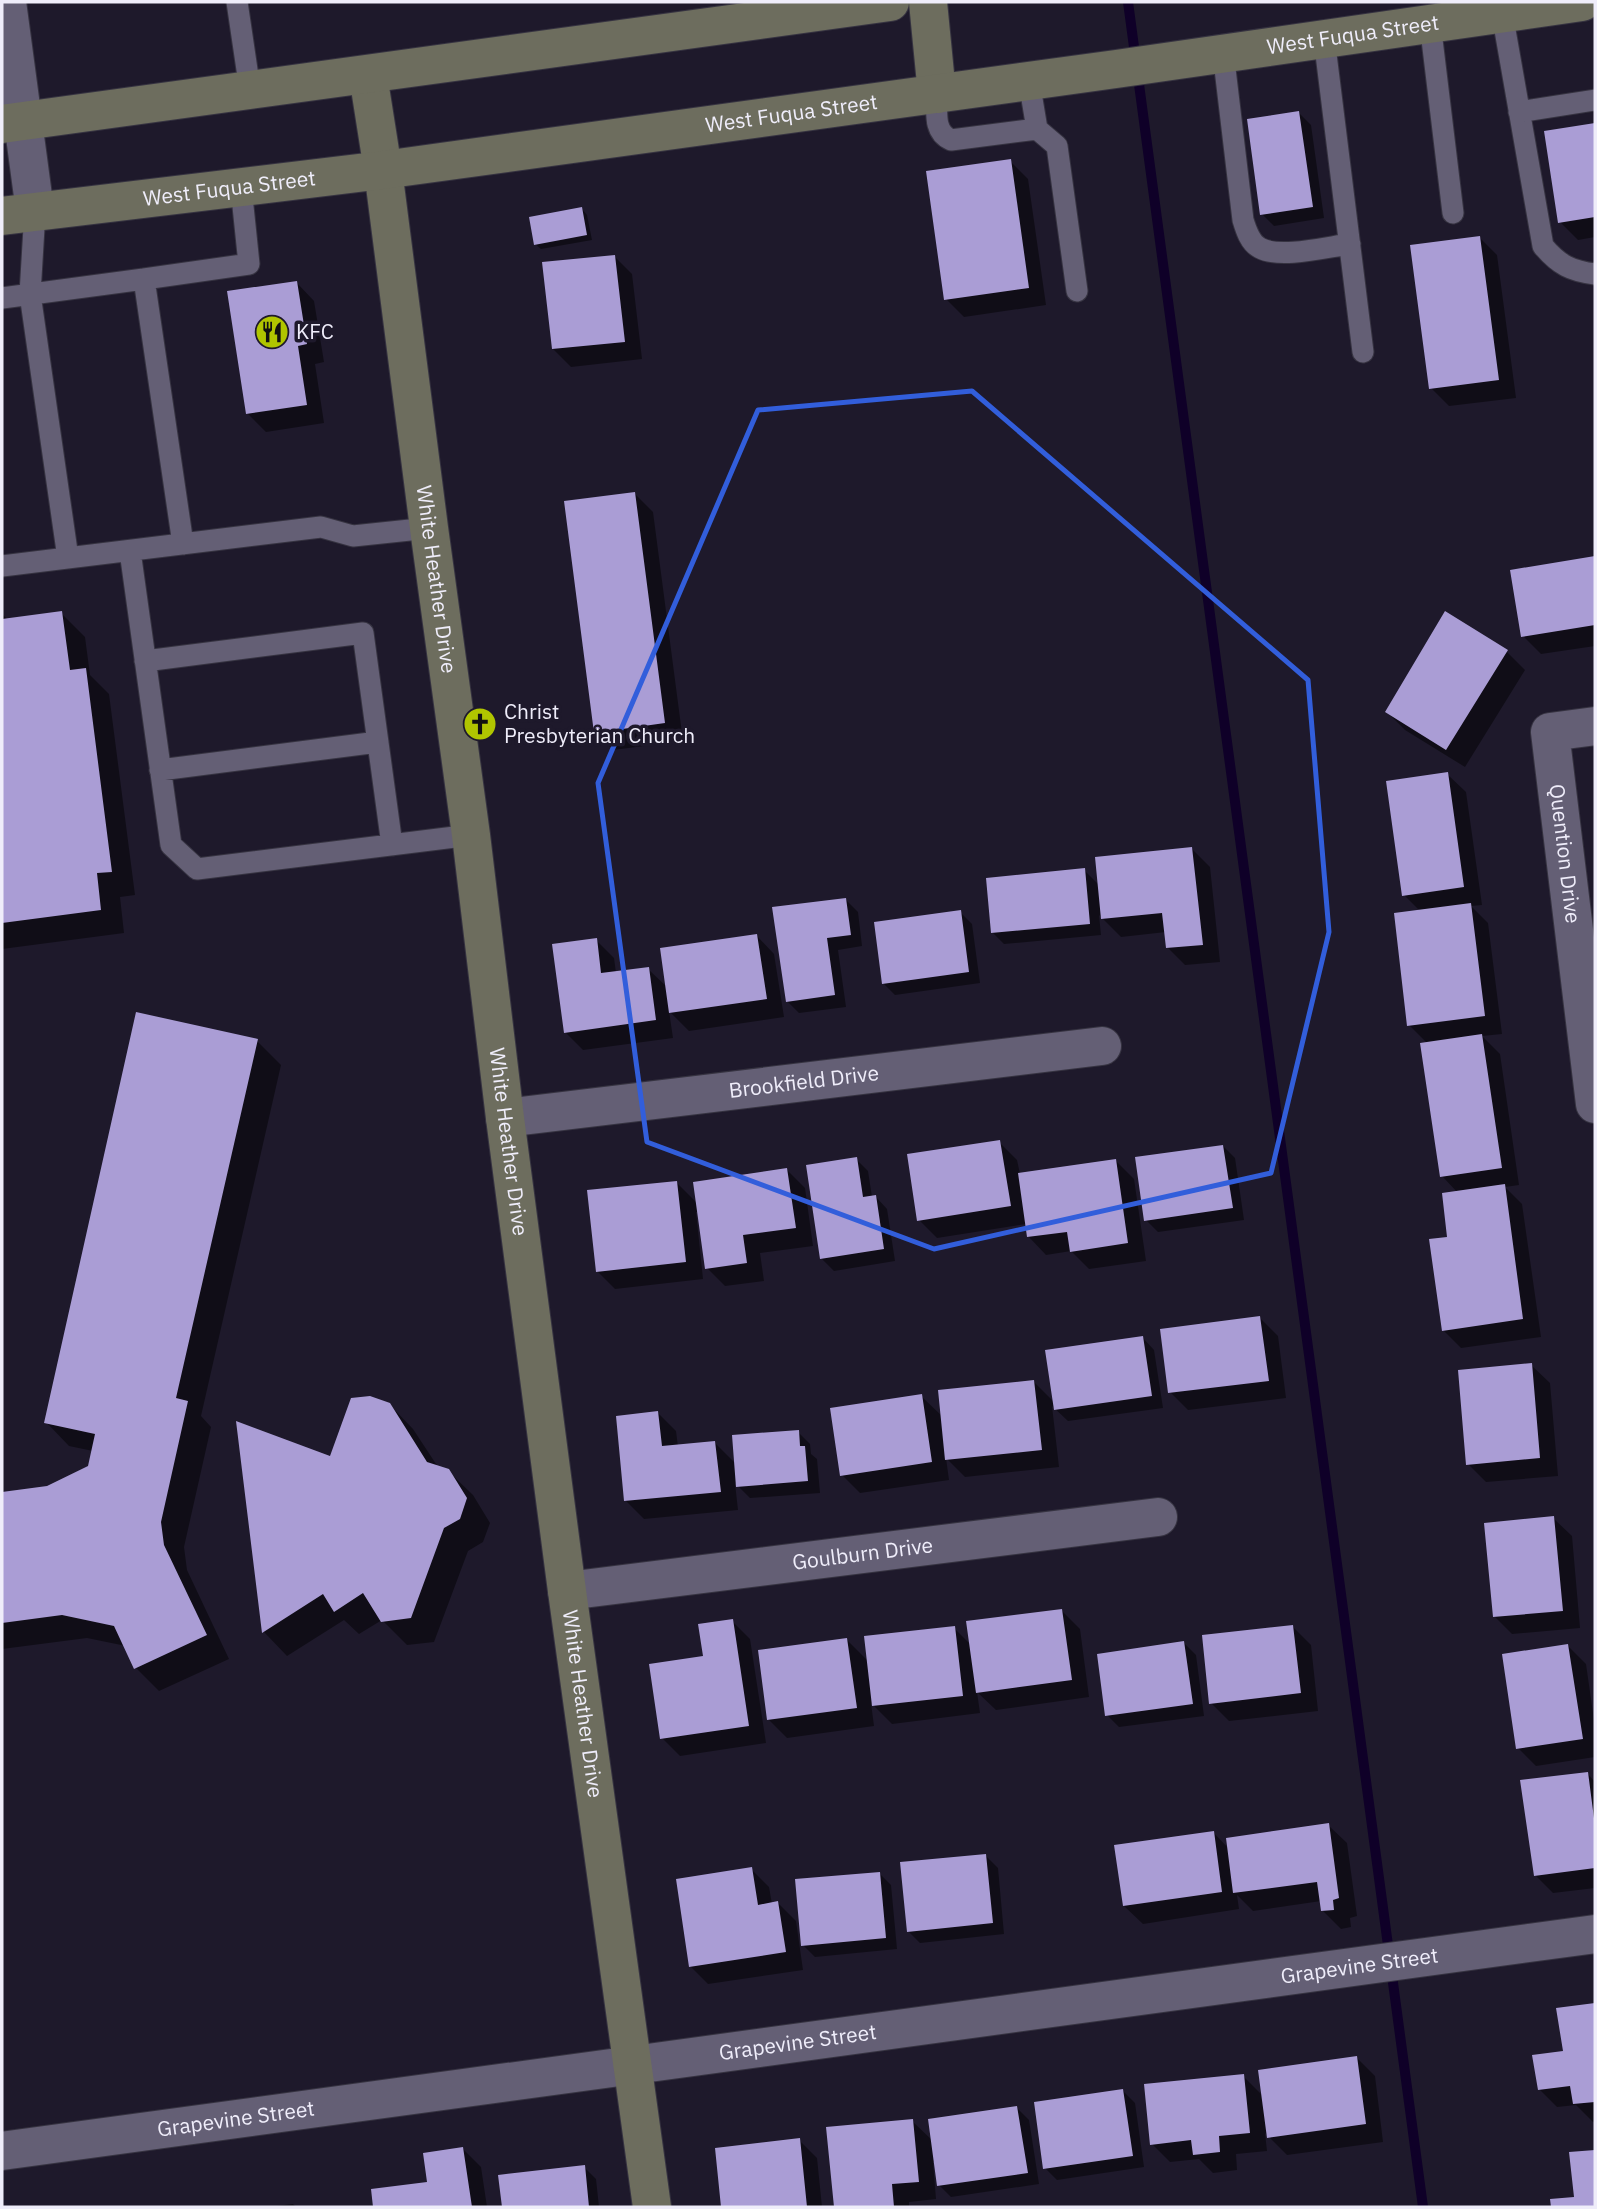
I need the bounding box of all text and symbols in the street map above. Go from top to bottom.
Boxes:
street label: West Fuqua Street [1265,8,1441,60]
street label: West Fuqua Street [703,87,879,138]
street label: West Fuqua Street [141,163,317,212]
restaurant icon: KFC [253,313,291,351]
place label: KFC [296,317,334,345]
street label: White Heather Drive [411,484,464,675]
place label: Christ Presbyterian Church [504,697,695,749]
church icon: Christ Presbyterian Church [461,705,499,743]
street label: Quention Drive [1543,782,1588,925]
street label: White Heather Drive [484,1046,535,1237]
street label: Brookfield Drive [727,1058,880,1104]
street label: Goulburn Drive [791,1530,935,1576]
street label: White Heather Drive [557,1608,610,1800]
street label: Grapevine Street [1279,1941,1440,1990]
street label: Grapevine Street [717,2017,878,2066]
street label: Grapevine Street [155,2094,316,2143]

